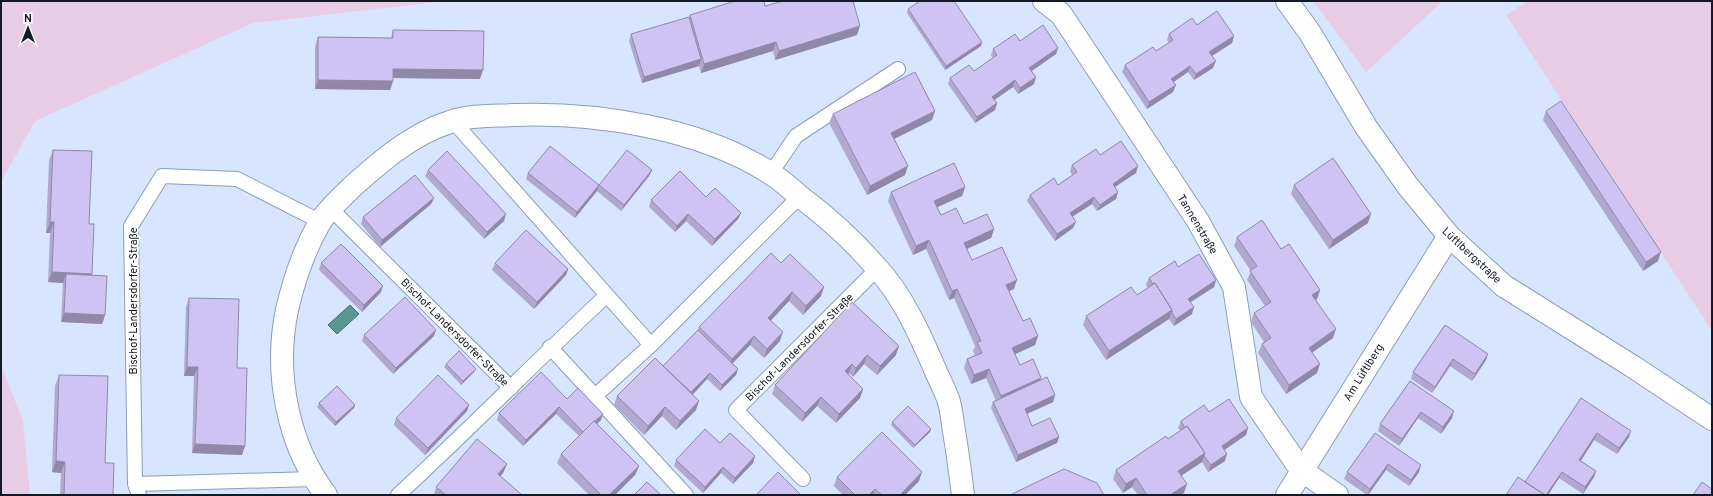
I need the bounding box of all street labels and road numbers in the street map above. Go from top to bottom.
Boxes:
street label: Tannenstraße [1174,192,1220,257]
street label: Lüftlbergstraße [1439,225,1504,287]
street label: Bischof-Landersdorfer-Straße [127,227,141,375]
street label: Bischof-Landersdorfer-Straße [397,276,511,390]
street label: Bischof-Landersdorfer-Straße [743,291,857,405]
street label: Am Lüftlberg [1341,341,1387,404]

